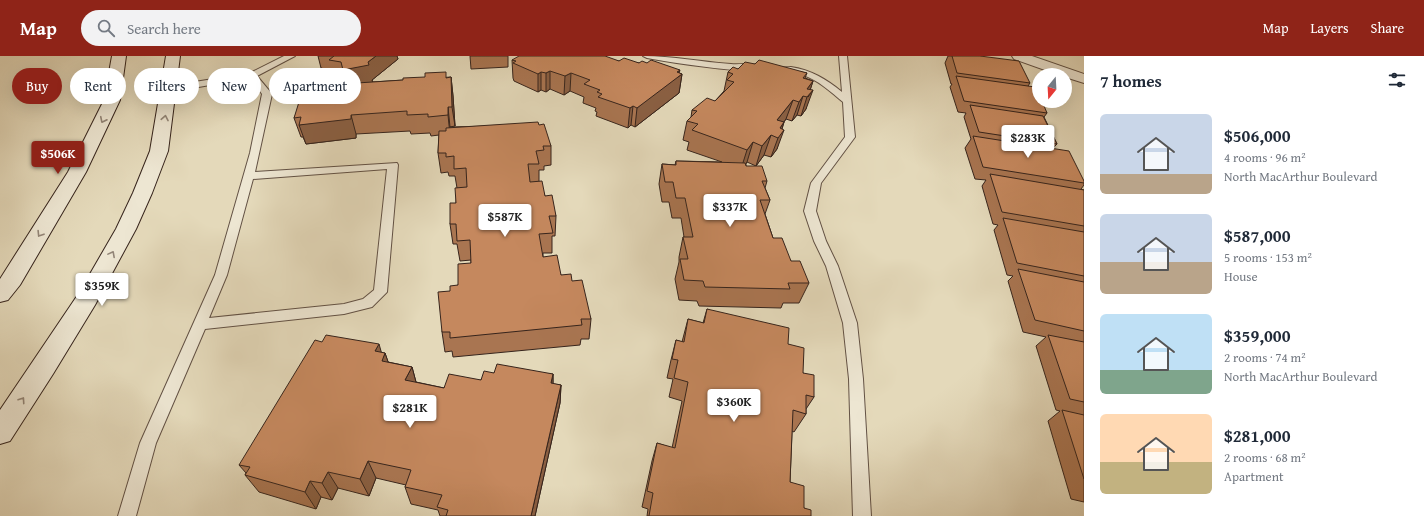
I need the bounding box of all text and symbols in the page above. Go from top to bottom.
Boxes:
search box [81,10,361,46]
text: Map [20,14,57,42]
icon: search [95,17,117,39]
text: Search here [127,18,201,39]
text: Map [1263,18,1289,38]
text: Layers [1311,18,1349,38]
text: Share [1371,18,1404,38]
chip: Buy [12,68,62,104]
chip: Rent [70,68,126,104]
chip: Filters [134,68,199,104]
chip: New [207,68,261,104]
chip: Apartment [269,68,361,104]
north arrow [1032,68,1072,108]
map controls [1032,68,1072,108]
text: 7 homes [1100,68,1162,93]
icon: filters [1386,69,1408,91]
one-way arrow [160,115,168,121]
one-way arrow [100,116,108,124]
text: $506,000 [1224,123,1290,148]
pin: $283K [1000,125,1056,159]
text: $283K [1010,128,1046,147]
icon: home [1132,130,1180,178]
pin: $506K [30,141,86,175]
text: $506K [40,144,76,163]
text: 4 rooms · 96 m² [1224,148,1306,167]
text: North MacArthur Boulevard [1224,167,1378,186]
pin: $337K [702,194,758,228]
text: $337K [712,197,748,216]
pin: $587K [477,204,533,238]
text: $587K [487,207,523,226]
text: $587,000 [1224,223,1290,248]
one-way arrow [37,230,44,237]
icon: home [1132,230,1180,278]
text: 5 rooms · 153 m² [1224,248,1312,267]
one-way arrow [107,250,114,258]
text: House [1224,267,1258,286]
pin: $359K [74,273,130,307]
text: $359K [84,276,120,295]
text: $359,000 [1224,323,1290,348]
icon: home [1132,330,1180,378]
text: 2 rooms · 74 m² [1224,348,1306,367]
text: North MacArthur Boulevard [1224,367,1378,386]
pin: $360K [706,389,762,423]
text: $360K [716,392,752,411]
pin: $281K [382,395,438,429]
one-way arrow [17,398,24,405]
text: $281K [392,398,428,417]
text: $281,000 [1224,423,1290,448]
icon: home [1132,430,1180,478]
text: 2 rooms · 68 m² [1224,448,1306,467]
text: Apartment [1224,467,1284,486]

